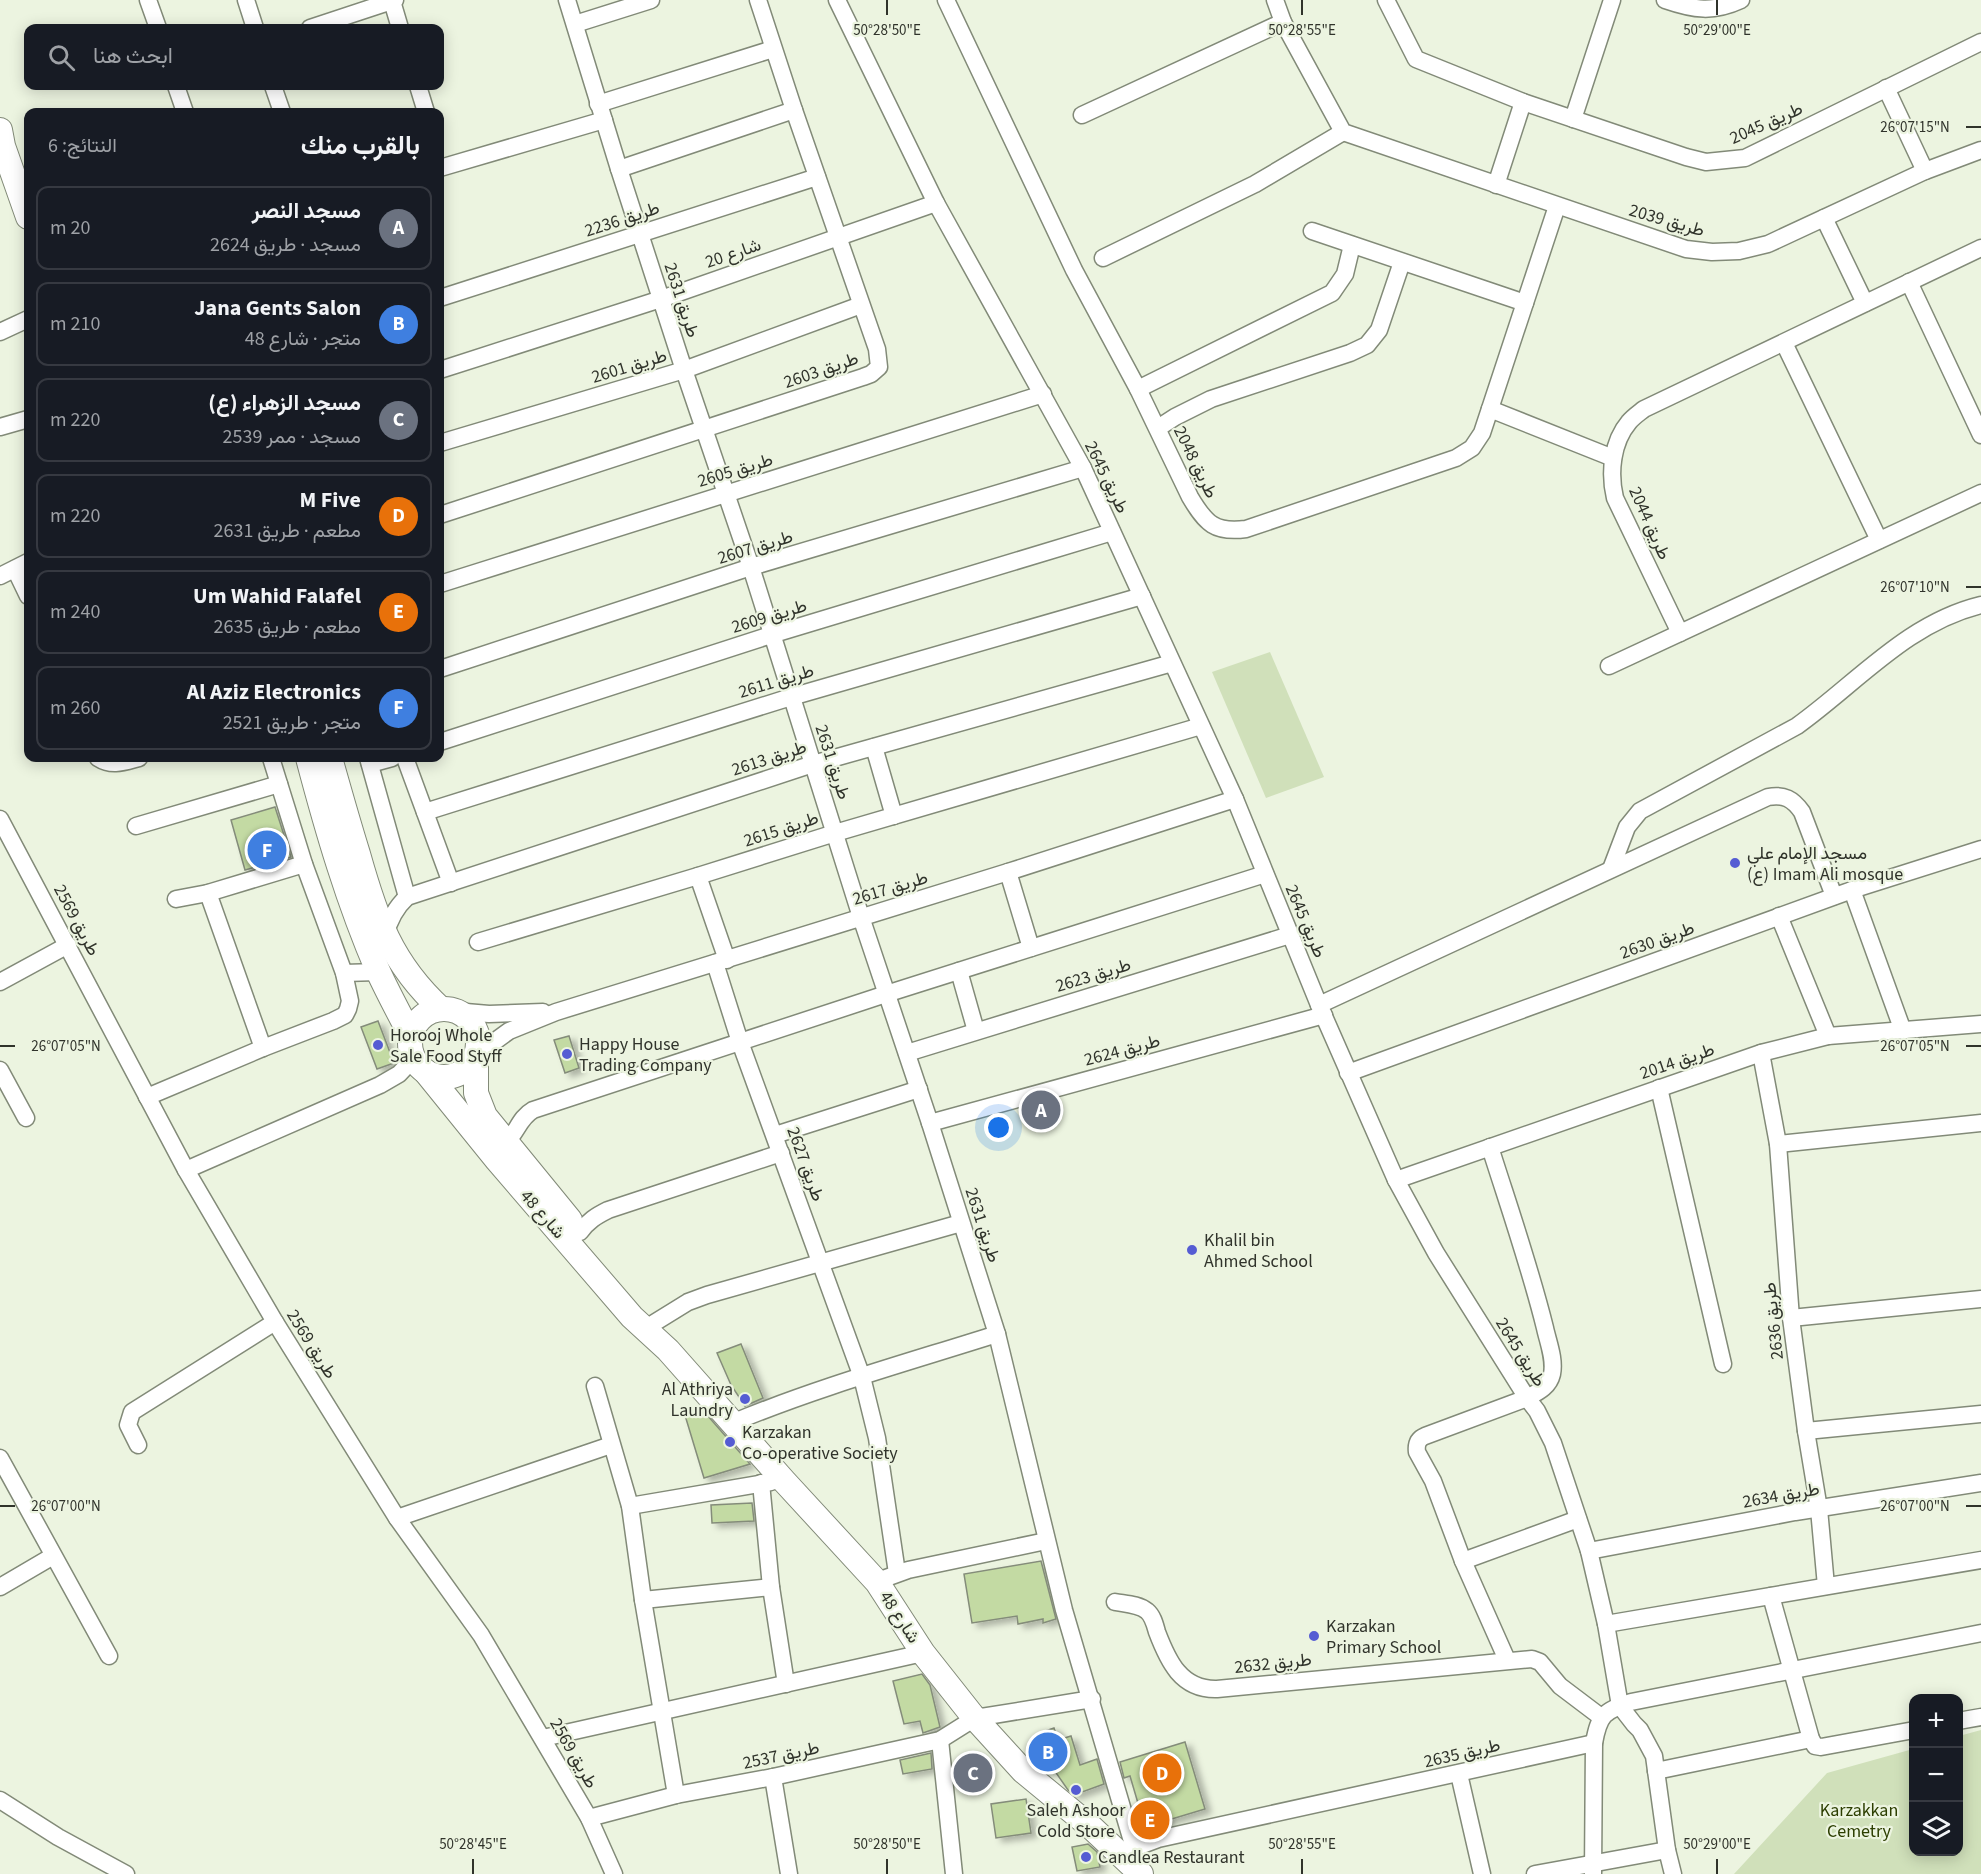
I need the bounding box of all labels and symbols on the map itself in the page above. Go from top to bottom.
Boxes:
text: 50°28'50"E [853,20,921,41]
text: 50°28'55"E [1268,20,1336,41]
text: 50°29'00"E [1683,20,1751,41]
street label: طريق 2045 [1726,96,1807,151]
text: 26°07'15"N [1880,117,1950,138]
street label: طريق 2236 [581,196,663,243]
street label: طريق 2039 [1626,198,1708,243]
street label: شارع 20 [702,232,765,275]
street label: طريق 2631 [658,259,705,341]
street label: طريق 2601 [588,343,670,390]
street label: طريق 2603 [780,346,862,395]
street label: طريق 2048 [1167,422,1224,503]
street label: طريق 2645 [1078,437,1135,518]
street label: طريق 2605 [694,447,776,494]
street label: طريق 2044 [1622,483,1677,564]
street label: طريق 2607 [714,524,796,571]
text: 26°07'10"N [1880,577,1950,598]
street label: طريق 2609 [728,593,810,640]
street label: طريق 2611 [735,658,817,705]
street label: طريق 2631 [809,721,856,803]
street label: طريق 2613 [728,735,810,782]
street label: طريق 2615 [740,806,822,853]
pin: F [248,828,286,872]
place label: مسجد الإمام علي (ع) Imam Ali mosque [1747,841,1903,887]
marker: مسجد الإمام علي (ع) Imam Ali mosque [1728,856,1742,870]
street label: طريق 2617 [849,865,931,912]
street label: طريق 2569 [47,880,106,960]
street label: طريق 2645 [1279,881,1332,962]
street label: طريق 2630 [1616,915,1698,965]
street label: طريق 2623 [1052,952,1134,999]
place label: Horooj Whole Sale Food Styff [390,1023,502,1069]
street label: طريق 2624 [1081,1028,1163,1073]
place label: Happy House Trading Company [579,1032,712,1078]
text: 26°07'05"N [31,1036,101,1057]
text: 26°07'05"N [1880,1036,1950,1057]
street label: طريق 2014 [1636,1037,1718,1086]
marker: Horooj Whole Sale Food Styff [371,1038,385,1052]
marker: Happy House Trading Company [560,1047,574,1061]
pin: A [1022,1088,1060,1132]
your location [984,1113,1013,1142]
street label: طريق 2627 [781,1123,831,1205]
street label: شارع 48 [514,1184,571,1244]
street label: طريق 2631 [959,1184,1006,1266]
place label: Khalil bin Ahmed School [1204,1228,1313,1274]
marker: Khalil bin Ahmed School [1185,1243,1199,1257]
street label: طريق 2636 [1757,1281,1790,1361]
street label: طريق 2569 [280,1305,343,1384]
street label: طريق 2645 [1489,1313,1552,1392]
place label: Al Athriya Laundry [662,1377,734,1423]
marker: Al Athriya Laundry [738,1392,752,1406]
place label: Karzakan Co-operative Society [742,1420,898,1466]
marker: Karzakan Co-operative Society [723,1435,737,1449]
street label: طريق 2634 [1741,1476,1821,1515]
text: 26°07'00"N [31,1496,101,1517]
text: 26°07'00"N [1880,1496,1950,1517]
street label: شارع 48 [873,1586,926,1648]
place label: Karzakan Primary School [1326,1614,1441,1660]
marker: Karzakan Primary School [1307,1629,1321,1643]
street label: طريق 2632 [1233,1647,1313,1680]
street label: طريق 2569 [543,1713,604,1793]
pin: B [1028,1730,1068,1774]
street label: طريق 2635 [1422,1733,1503,1774]
street label: طريق 2537 [741,1735,822,1776]
pin: C [954,1750,992,1796]
pin: D [1142,1750,1182,1796]
marker: Saleh Ashoor Cold Store [1069,1783,1083,1797]
place label: Saleh Ashoor Cold Store [1027,1798,1126,1844]
pin: E [1130,1798,1170,1842]
park label: Karzakkan Cemetry [1820,1798,1898,1844]
text: 50°28'45"E [439,1834,507,1855]
text: 50°28'50"E [853,1834,921,1855]
text: 50°28'55"E [1268,1834,1336,1855]
text: 50°29'00"E [1683,1834,1751,1855]
place label: Candlea Restaurant [1098,1845,1245,1870]
marker: Candlea Restaurant [1079,1850,1093,1864]

